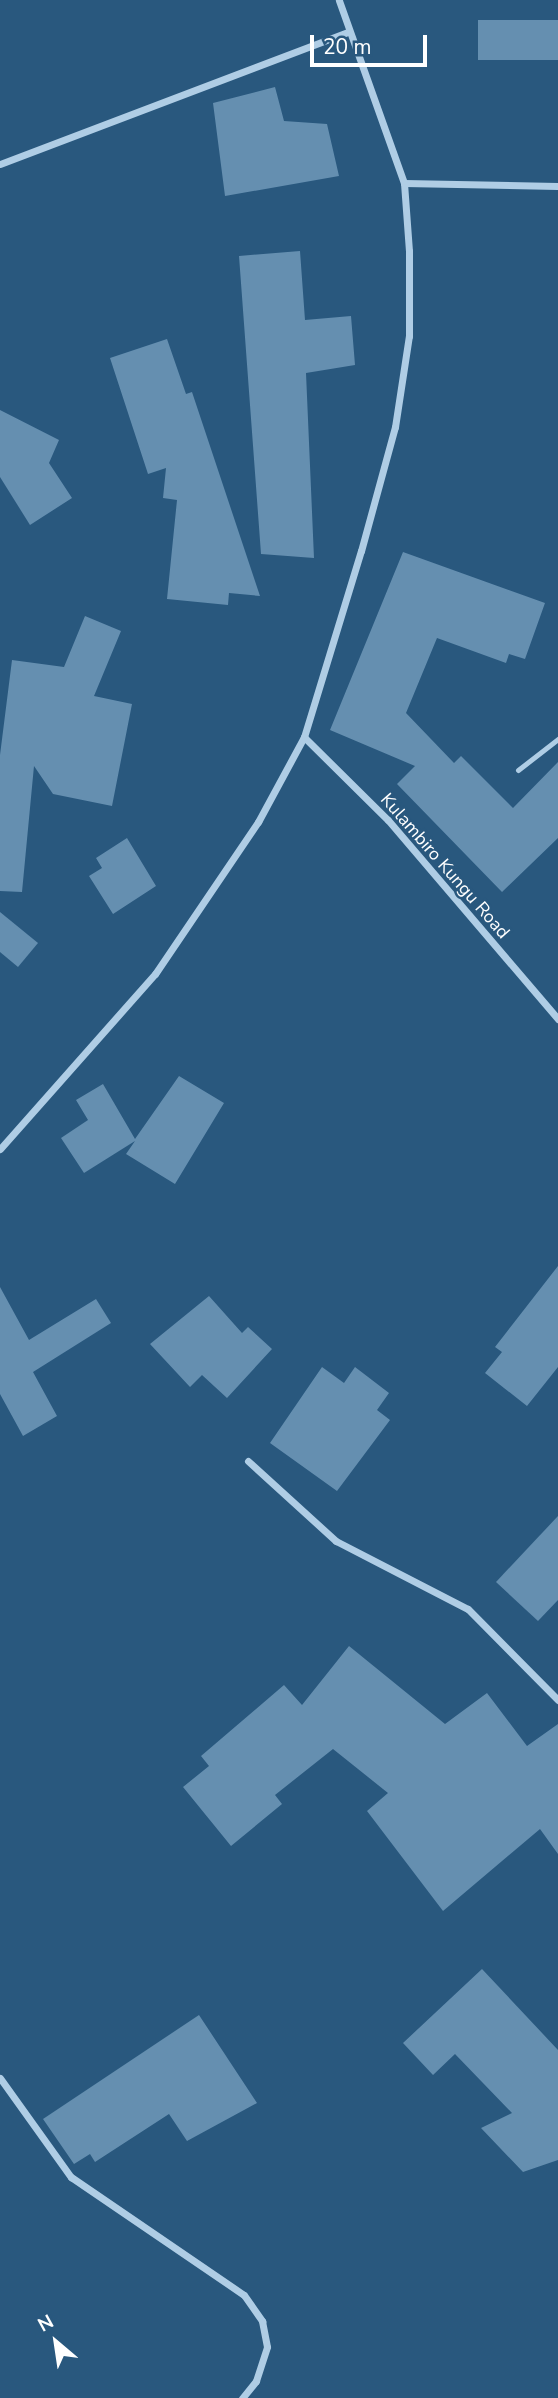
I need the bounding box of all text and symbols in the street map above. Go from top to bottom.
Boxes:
scale bar [313,21,430,65]
text: 20 m [323,33,372,61]
street label: Kulambiro Kungu Road [376,789,514,943]
north arrow [21,2307,91,2377]
text: N [33,2309,58,2338]

